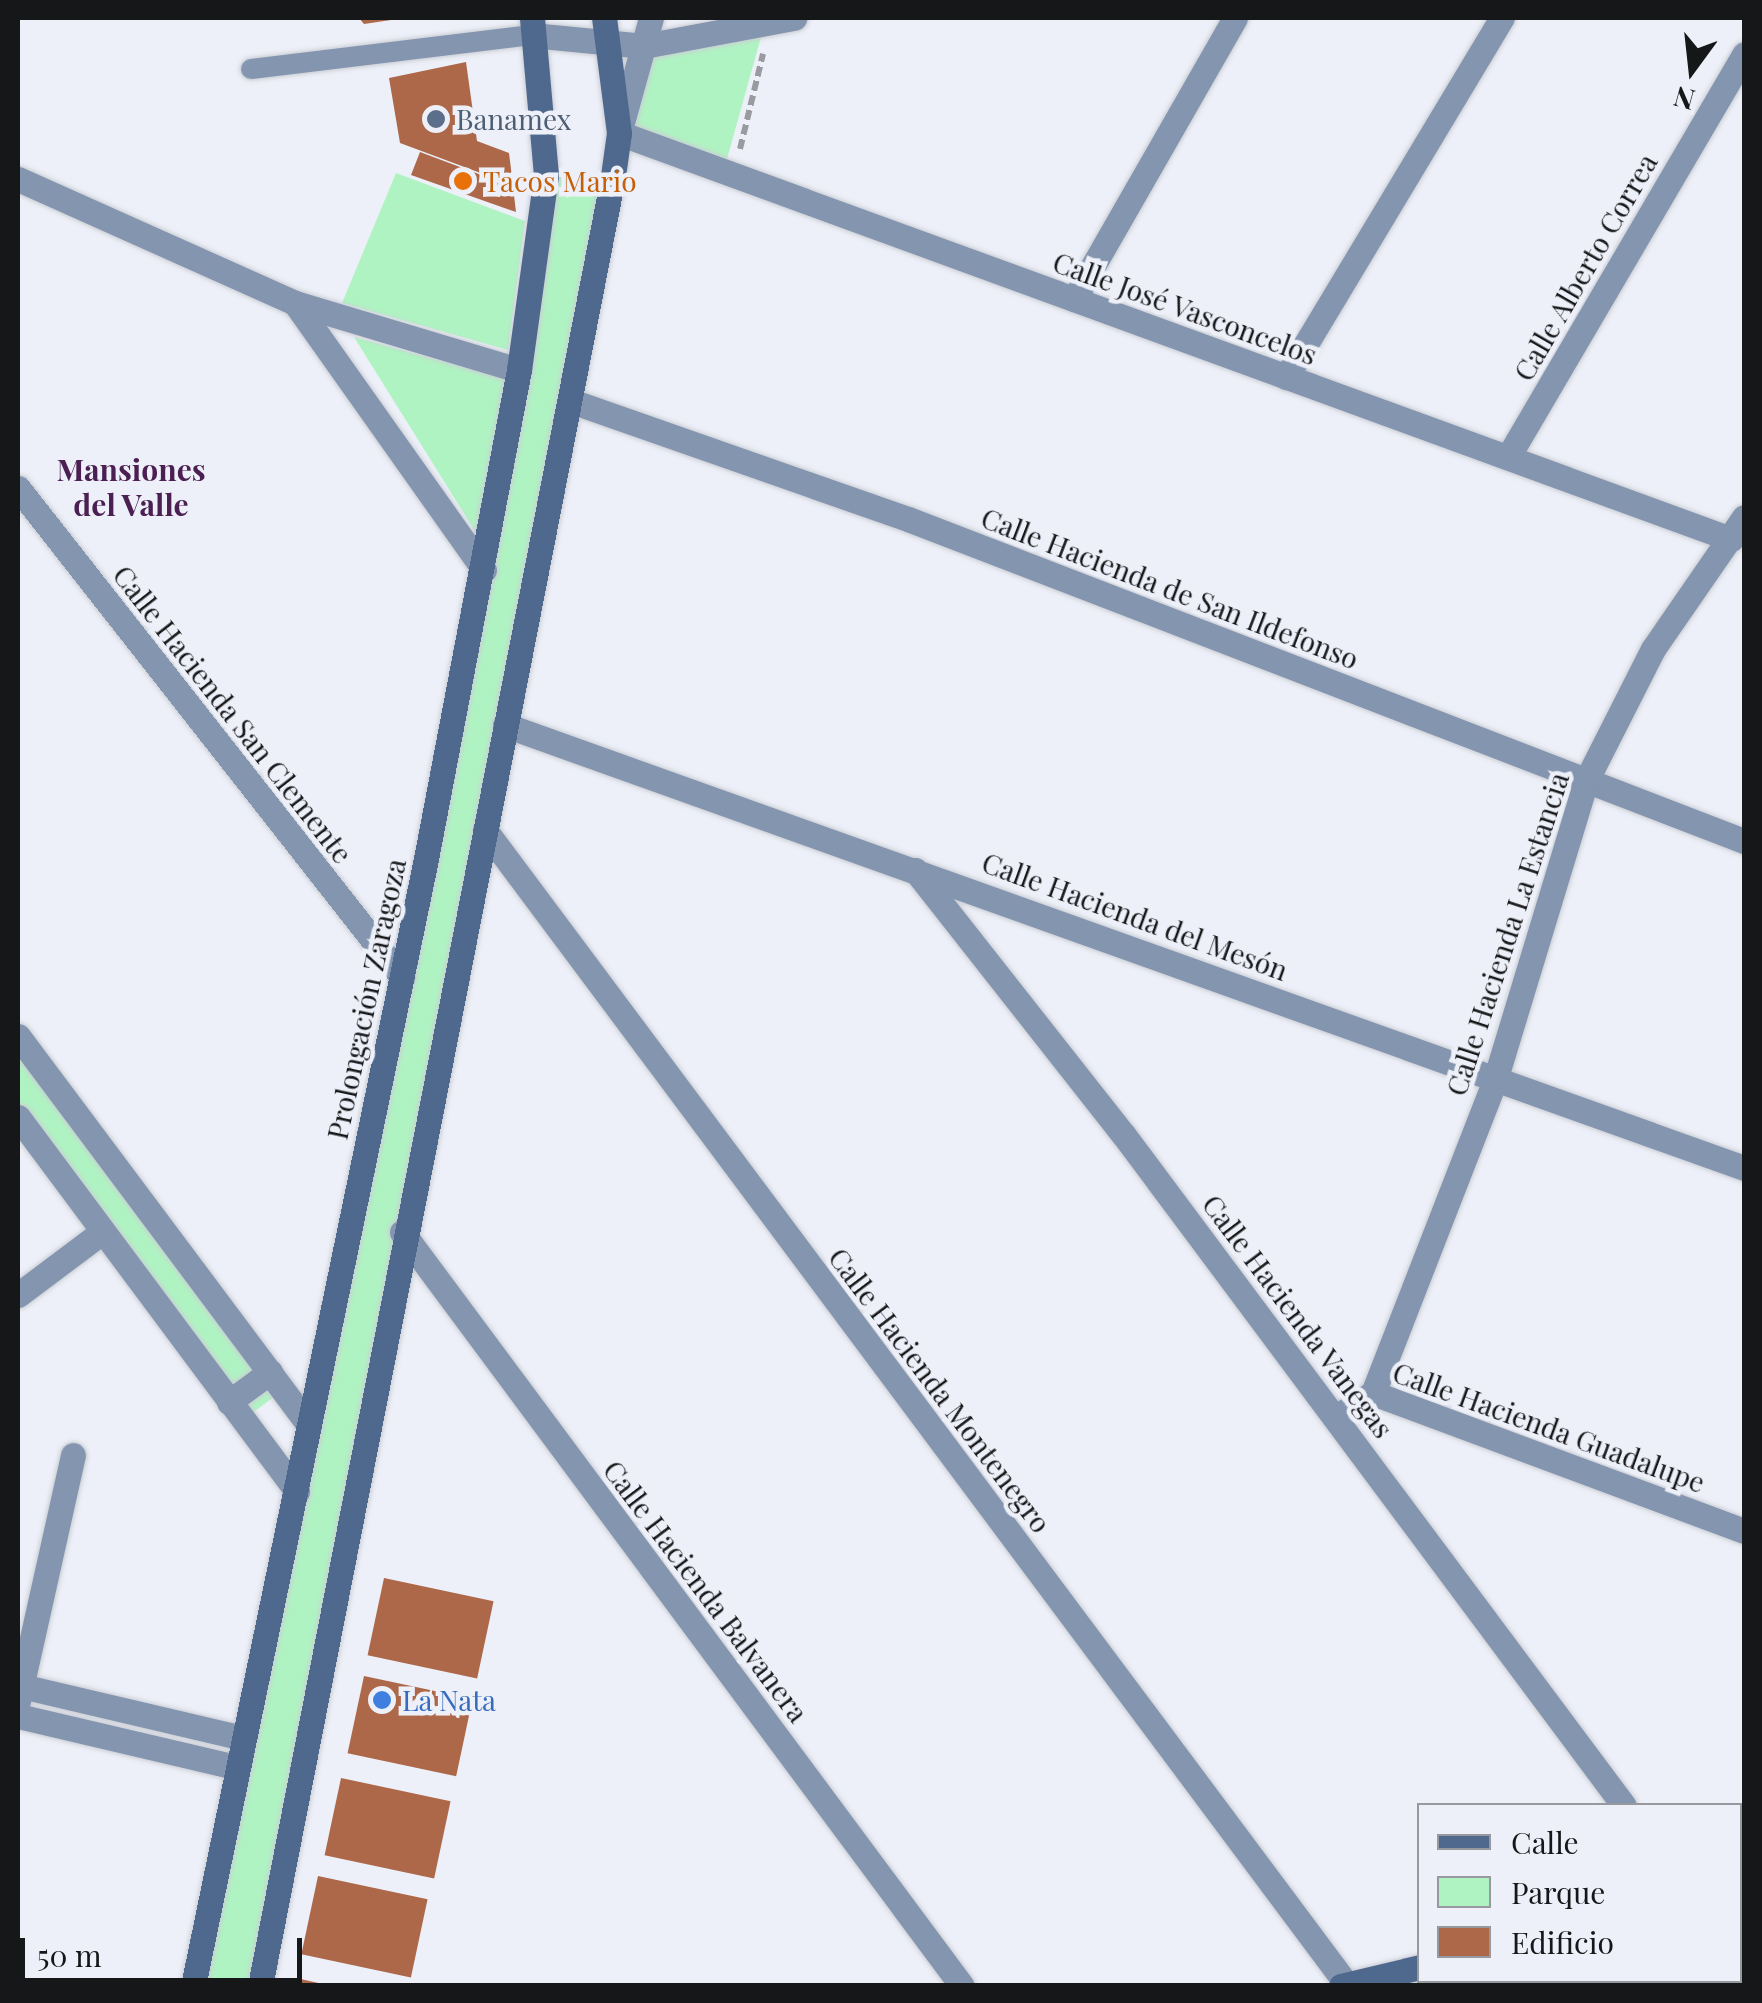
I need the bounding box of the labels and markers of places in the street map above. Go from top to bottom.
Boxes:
place label: Banamex [456,102,571,136]
marker: Banamex [425,108,447,130]
place label: Tacos Mario [483,164,637,198]
marker: Tacos Mario [452,170,474,192]
place label: La Nata [402,1683,496,1717]
marker: La Nata [371,1689,393,1711]

